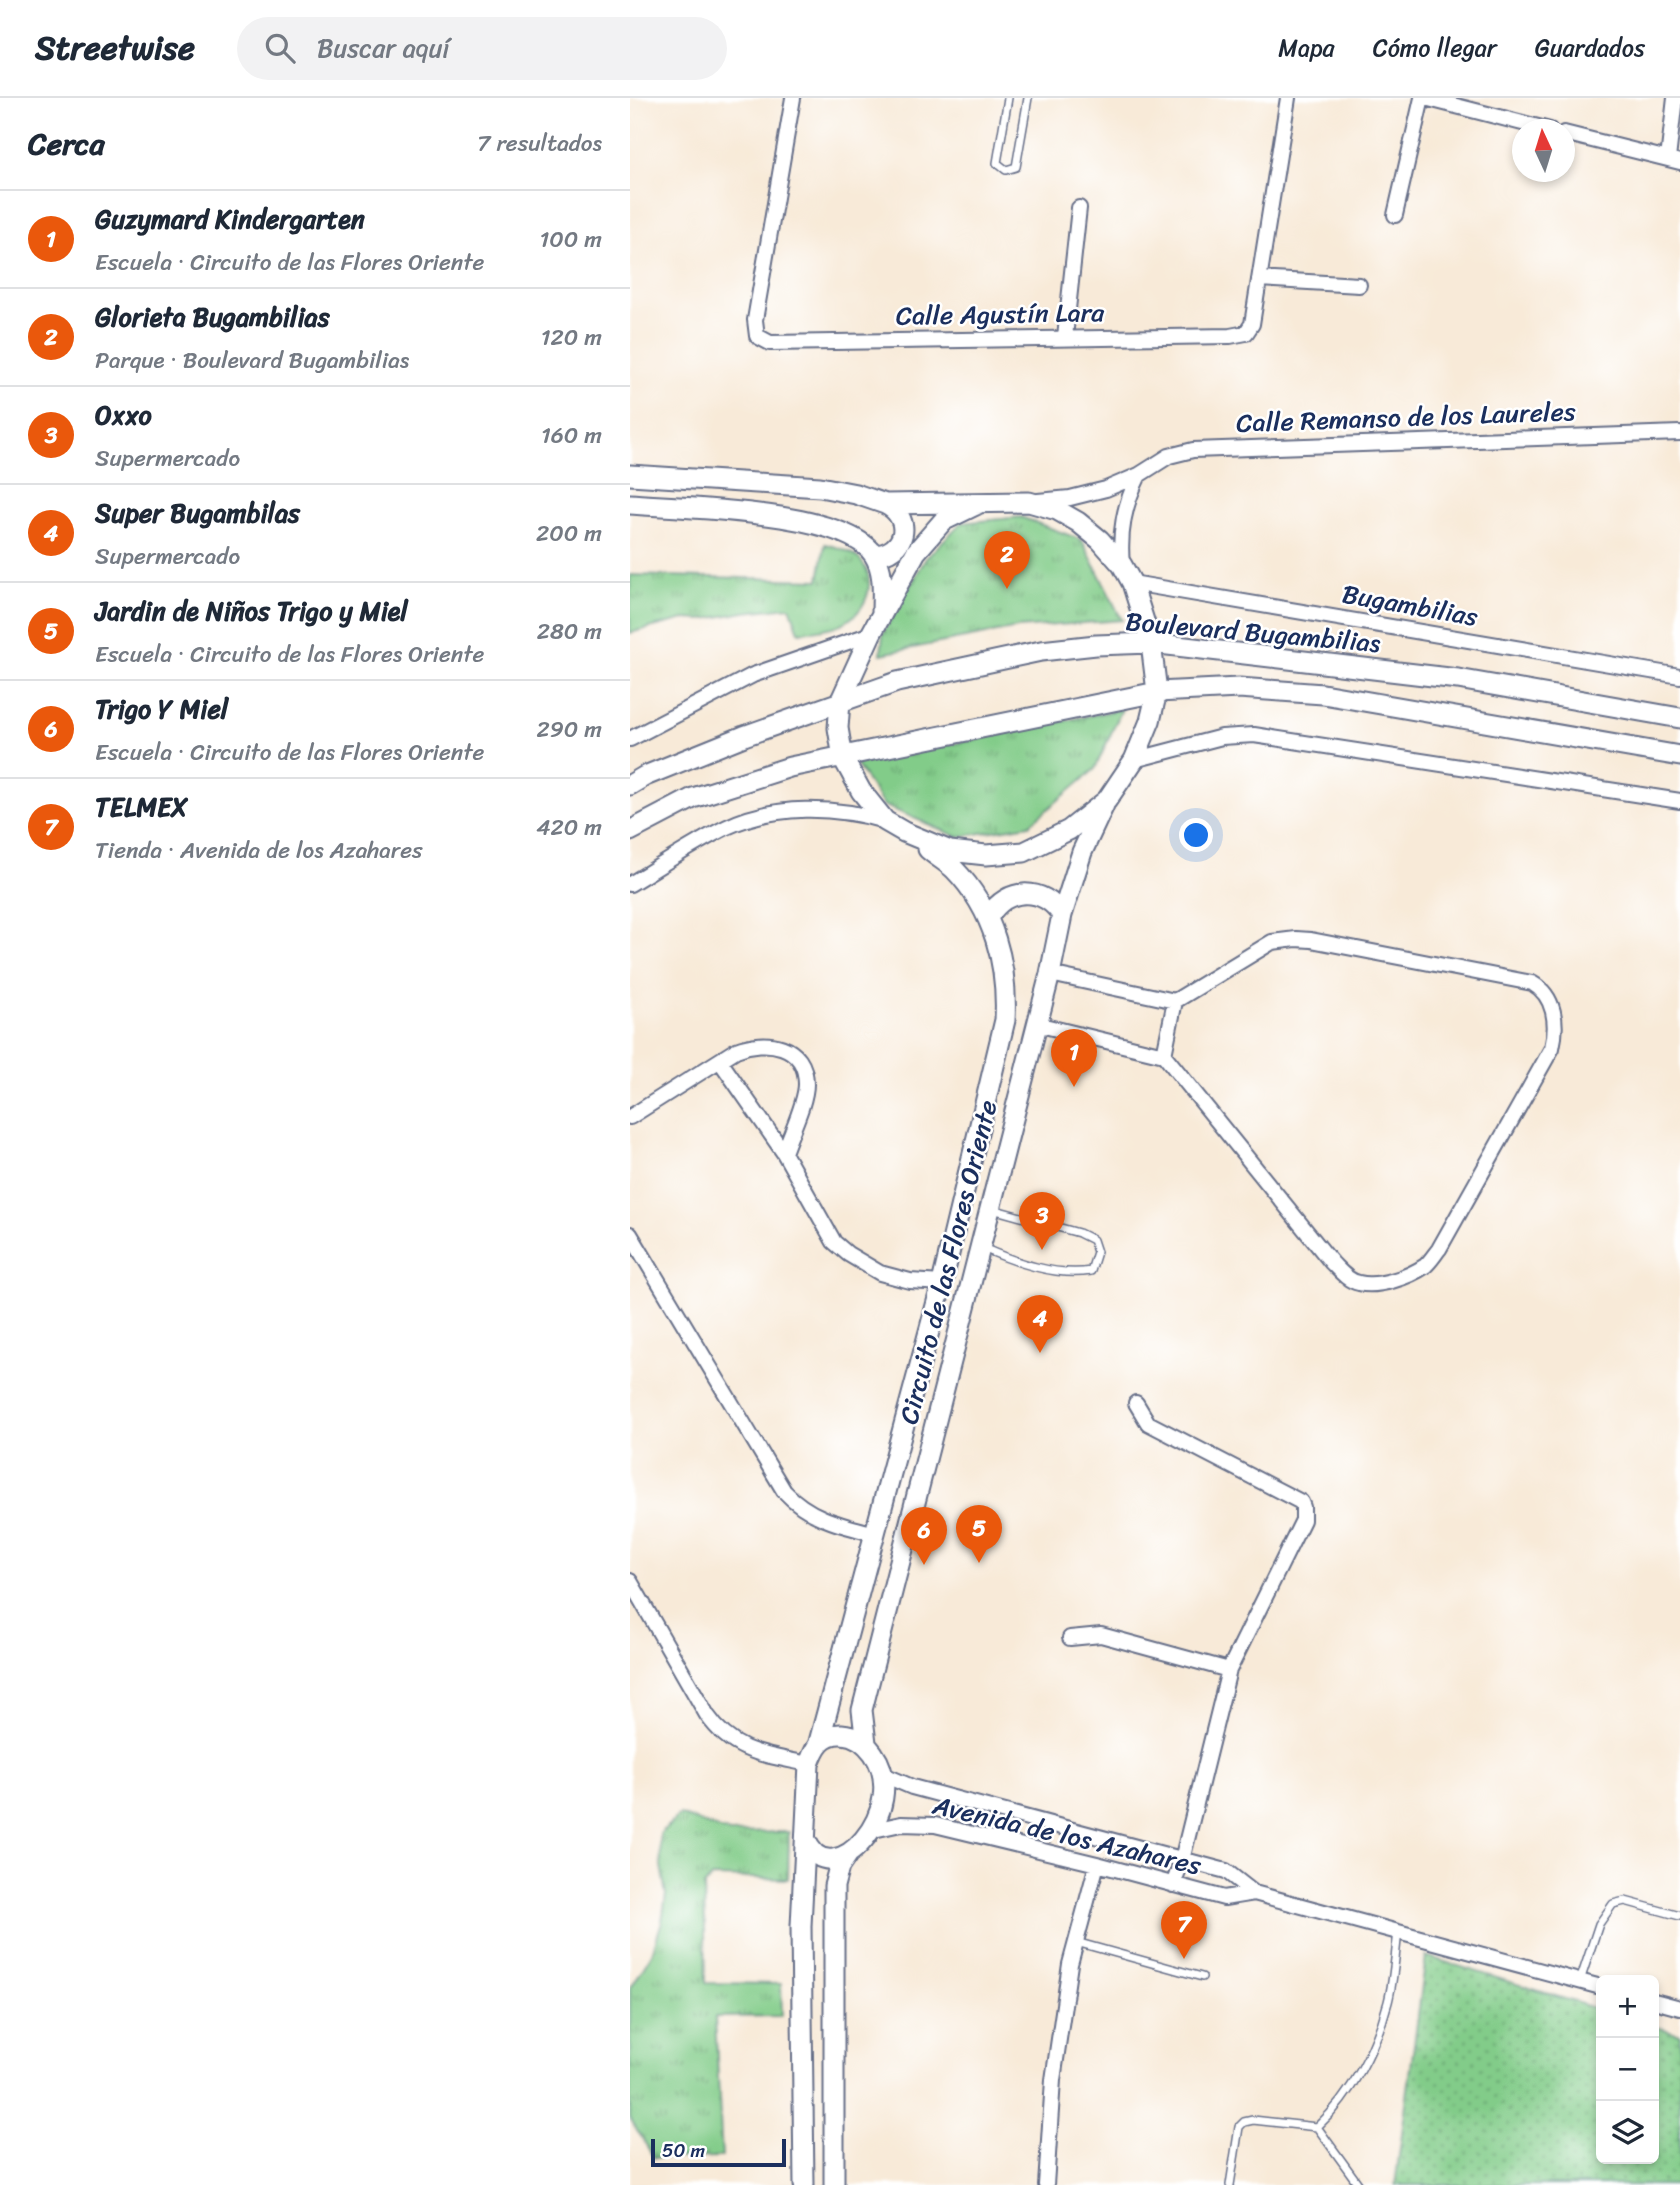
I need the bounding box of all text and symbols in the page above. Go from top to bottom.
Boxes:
search box [237,17,727,80]
text: Streetwise [35,19,195,77]
text: Buscar aquí [317,25,450,71]
text: Mapa [1278,27,1335,69]
text: Cómo llegar [1373,27,1497,69]
text: Guardados [1535,27,1645,69]
icon: search [261,29,299,67]
text: Cerca [28,117,104,171]
north arrow [1512,119,1575,182]
text: 7 resultados [477,123,602,164]
text: Guzymard Kindergarten [95,196,365,242]
text: 1 [46,219,56,260]
text: 100 m [539,219,602,260]
text: Escuela · Circuito de las Flores Oriente [95,242,484,283]
street label: Calle Agustín Lara [895,289,1106,339]
text: Glorieta Bugambilias [95,294,330,340]
text: 2 [44,317,58,358]
text: 120 m [541,317,602,358]
text: Parque · Boulevard Bugambilias [95,340,409,381]
street label: Calle Remanso de los Laureles [1236,388,1577,446]
text: Oxxo [95,392,152,438]
text: 3 [45,415,57,456]
text: 160 m [541,415,602,456]
text: Supermercado [95,438,240,479]
text: Super Bugambilas [95,490,300,536]
text: 4 [44,513,58,554]
text: 200 m [536,513,602,554]
pin: 2 [984,531,1030,589]
text: Supermercado [95,536,240,577]
street label: Bugambilias [1338,570,1482,640]
text: Jardin de Niños Trigo y Miel [95,588,408,634]
street label: Boulevard Bugambilias [1123,598,1383,666]
text: 5 [44,611,58,652]
text: 280 m [537,611,602,652]
text: Escuela · Circuito de las Flores Oriente [95,634,484,675]
text: Trigo Y Miel [95,686,228,732]
text: 6 [44,709,58,750]
text: 290 m [536,709,602,750]
text: Escuela · Circuito de las Flores Oriente [95,732,484,773]
text: TELMEX [95,784,189,830]
text: 7 [44,807,58,848]
text: 420 m [536,807,602,848]
your location [1179,818,1213,852]
text: Tienda · Avenida de los Azahares [95,830,423,871]
pin: 1 [1051,1029,1097,1087]
street label: Circuito de las Flores Oriente [885,1095,1011,1429]
pin: 3 [1019,1192,1065,1250]
pin: 4 [1017,1295,1063,1353]
pin: 5 [956,1505,1002,1563]
pin: 6 [901,1507,947,1565]
street label: Avenida de los Azahares [927,1782,1207,1888]
pin: 7 [1161,1901,1207,1959]
map controls [1596,1975,1659,2164]
button: + [1596,1975,1659,2038]
button: − [1596,2038,1659,2101]
button: layers [1596,2101,1659,2164]
text: 50 m [662,2134,705,2167]
scale bar [651,2136,786,2168]

